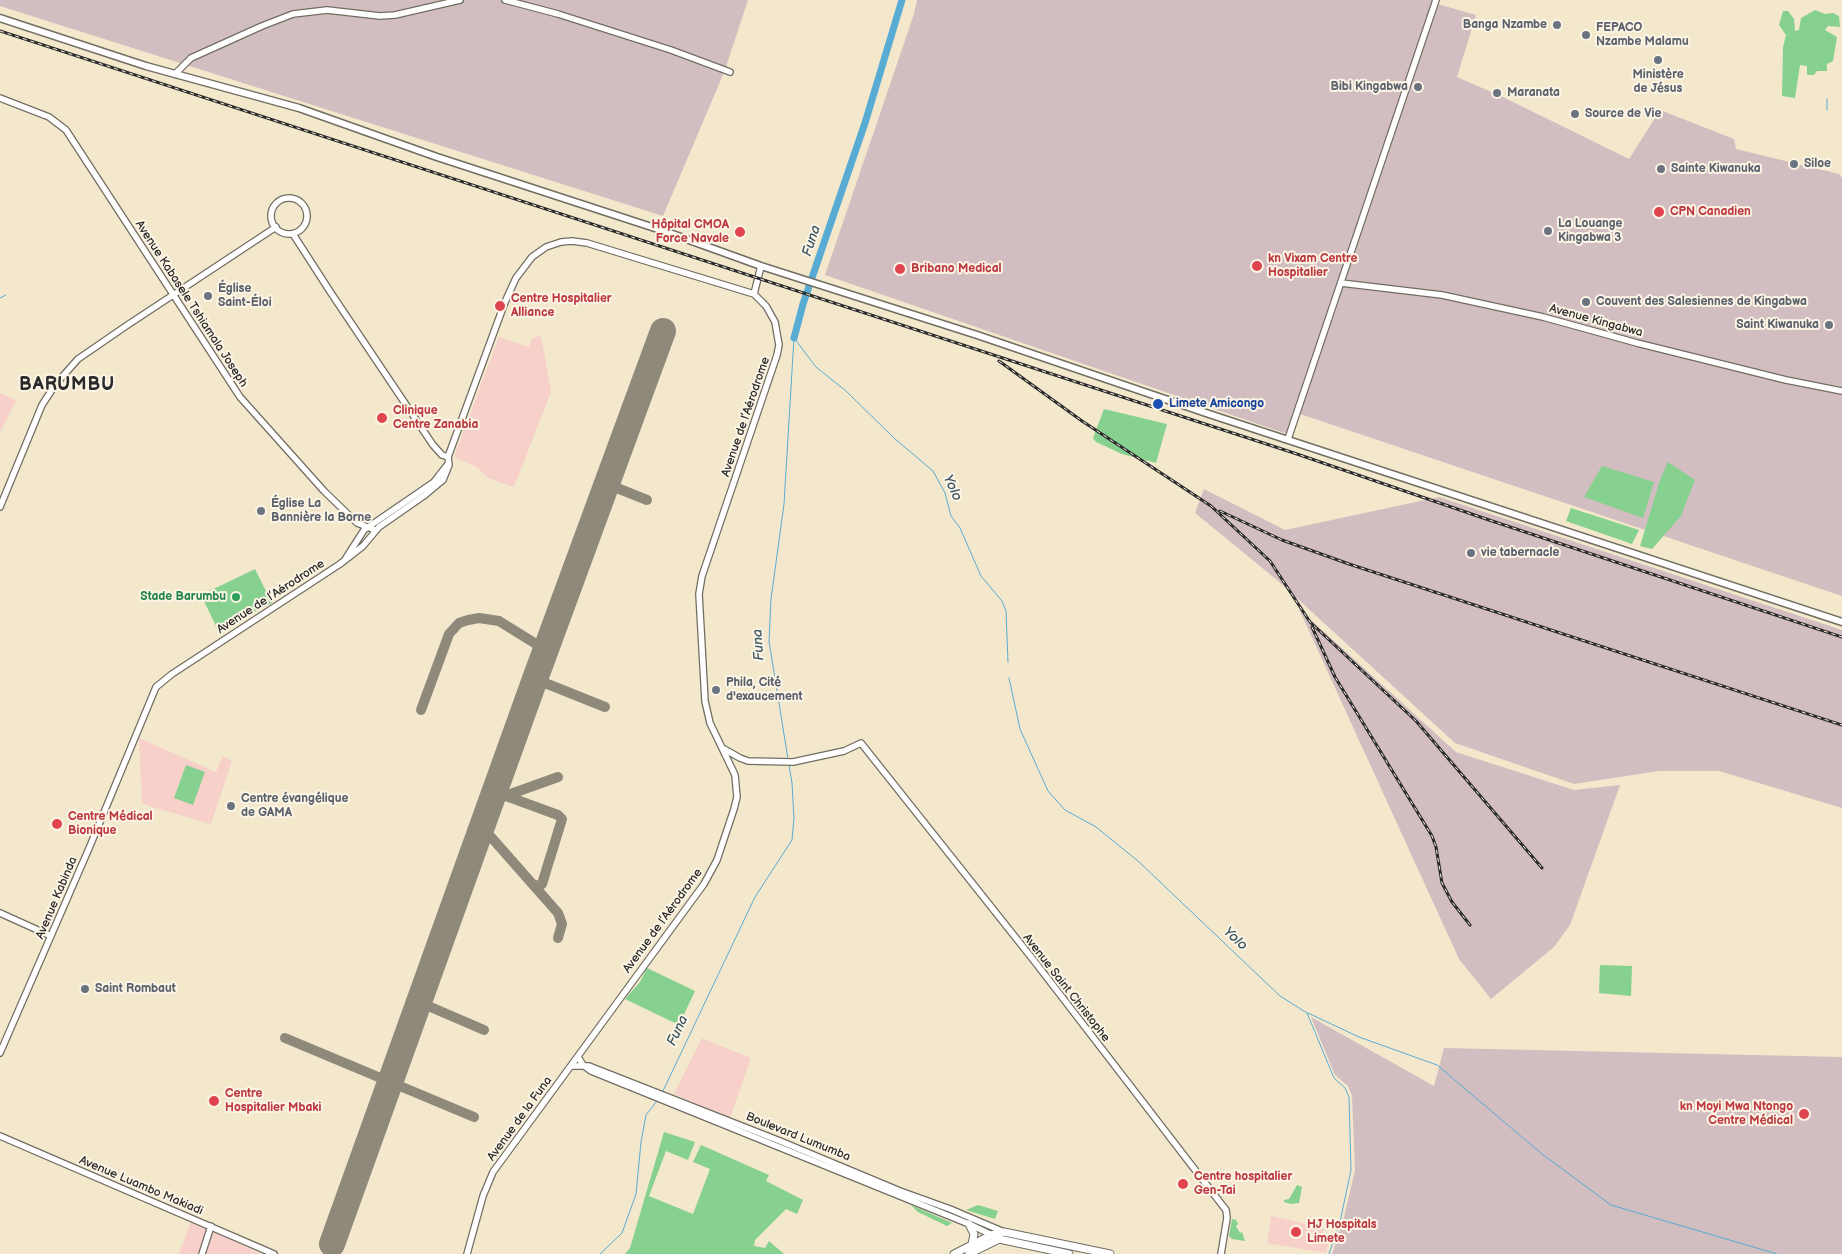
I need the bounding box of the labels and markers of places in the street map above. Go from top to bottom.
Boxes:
place label: Banga Nzambe [1463,18,1547,32]
marker: Banga Nzambe [1551,19,1563,31]
place label: FEPACO Nzambe Malamu [1596,21,1689,49]
marker: FEPACO Nzambe Malamu [1580,29,1592,41]
marker: Ministère de Jésus [1652,54,1664,66]
place label: Ministère de Jésus [1632,68,1684,96]
place label: Bibi Kingabwa [1330,80,1408,94]
marker: Bibi Kingabwa [1412,81,1424,93]
place label: Maranata [1507,86,1560,100]
marker: Maranata [1491,87,1503,99]
place label: Source de Vie [1585,107,1661,121]
marker: Source de Vie [1569,108,1581,120]
place label: Siloe [1804,157,1831,171]
marker: Siloe [1788,158,1800,170]
place label: Sainte Kiwanuka [1671,162,1761,176]
marker: Sainte Kiwanuka [1655,163,1667,175]
marker: CPN Canadien [1652,205,1666,219]
place label: CPN Canadien [1670,205,1751,219]
place label: La Louange Kingabwa 3 [1558,217,1622,245]
place label: Hôpital CMOA Force Navale [652,218,729,246]
marker: Hôpital CMOA Force Navale [733,225,747,239]
marker: La Louange Kingabwa 3 [1542,225,1554,237]
place label: kn Vixam Centre Hospitalier [1268,252,1357,280]
marker: kn Vixam Centre Hospitalier [1250,259,1264,273]
marker: Bribano Medical [893,262,907,276]
place label: Bribano Medical [911,262,1002,276]
place label: Église Saint-Éloi [218,282,272,310]
marker: Église Saint-Éloi [202,290,214,302]
place label: Centre Hospitalier Alliance [511,292,612,320]
place label: Couvent des Salesiennes de Kingabwa [1596,295,1807,309]
marker: Couvent des Salesiennes de Kingabwa [1580,296,1592,308]
marker: Centre Hospitalier Alliance [493,299,507,313]
place label: Saint Kiwanuka [1736,318,1819,332]
marker: Saint Kiwanuka [1823,319,1835,331]
marker: Limete Amicongo [1151,397,1165,411]
place label: Limete Amicongo [1169,397,1264,411]
place label: Clinique Centre Zanabia [393,404,478,432]
marker: Clinique Centre Zanabia [375,411,389,425]
place label: Église La Bannière la Borne [271,497,371,525]
marker: Église La Bannière la Borne [255,505,267,517]
place label: vie tabernacle [1481,546,1559,560]
marker: vie tabernacle [1465,547,1477,559]
place label: Stade Barumbu [140,590,226,604]
marker: Stade Barumbu [230,591,242,603]
place label: Phila, Cité d'exaucement [726,676,803,704]
marker: Phila, Cité d'exaucement [710,684,722,696]
place label: Centre évangélique de GAMA [241,792,348,820]
marker: Centre évangélique de GAMA [225,800,237,812]
place label: Centre Médical Bionique [68,810,153,838]
marker: Centre Médical Bionique [50,817,64,831]
place label: Saint Rombaut [95,982,176,996]
marker: Saint Rombaut [79,983,91,995]
place label: Centre Hospitalier Mbaki [225,1087,322,1115]
marker: Centre Hospitalier Mbaki [207,1094,221,1108]
place label: kn Moyi Mwa Ntongo Centre Médical [1680,1100,1793,1128]
marker: kn Moyi Mwa Ntongo Centre Médical [1797,1107,1811,1121]
place label: Centre hospitalier Gen-Tai [1194,1170,1292,1198]
marker: Centre hospitalier Gen-Tai [1176,1177,1190,1191]
place label: HJ Hospitals Limete [1307,1218,1377,1246]
marker: HJ Hospitals Limete [1289,1225,1303,1239]

